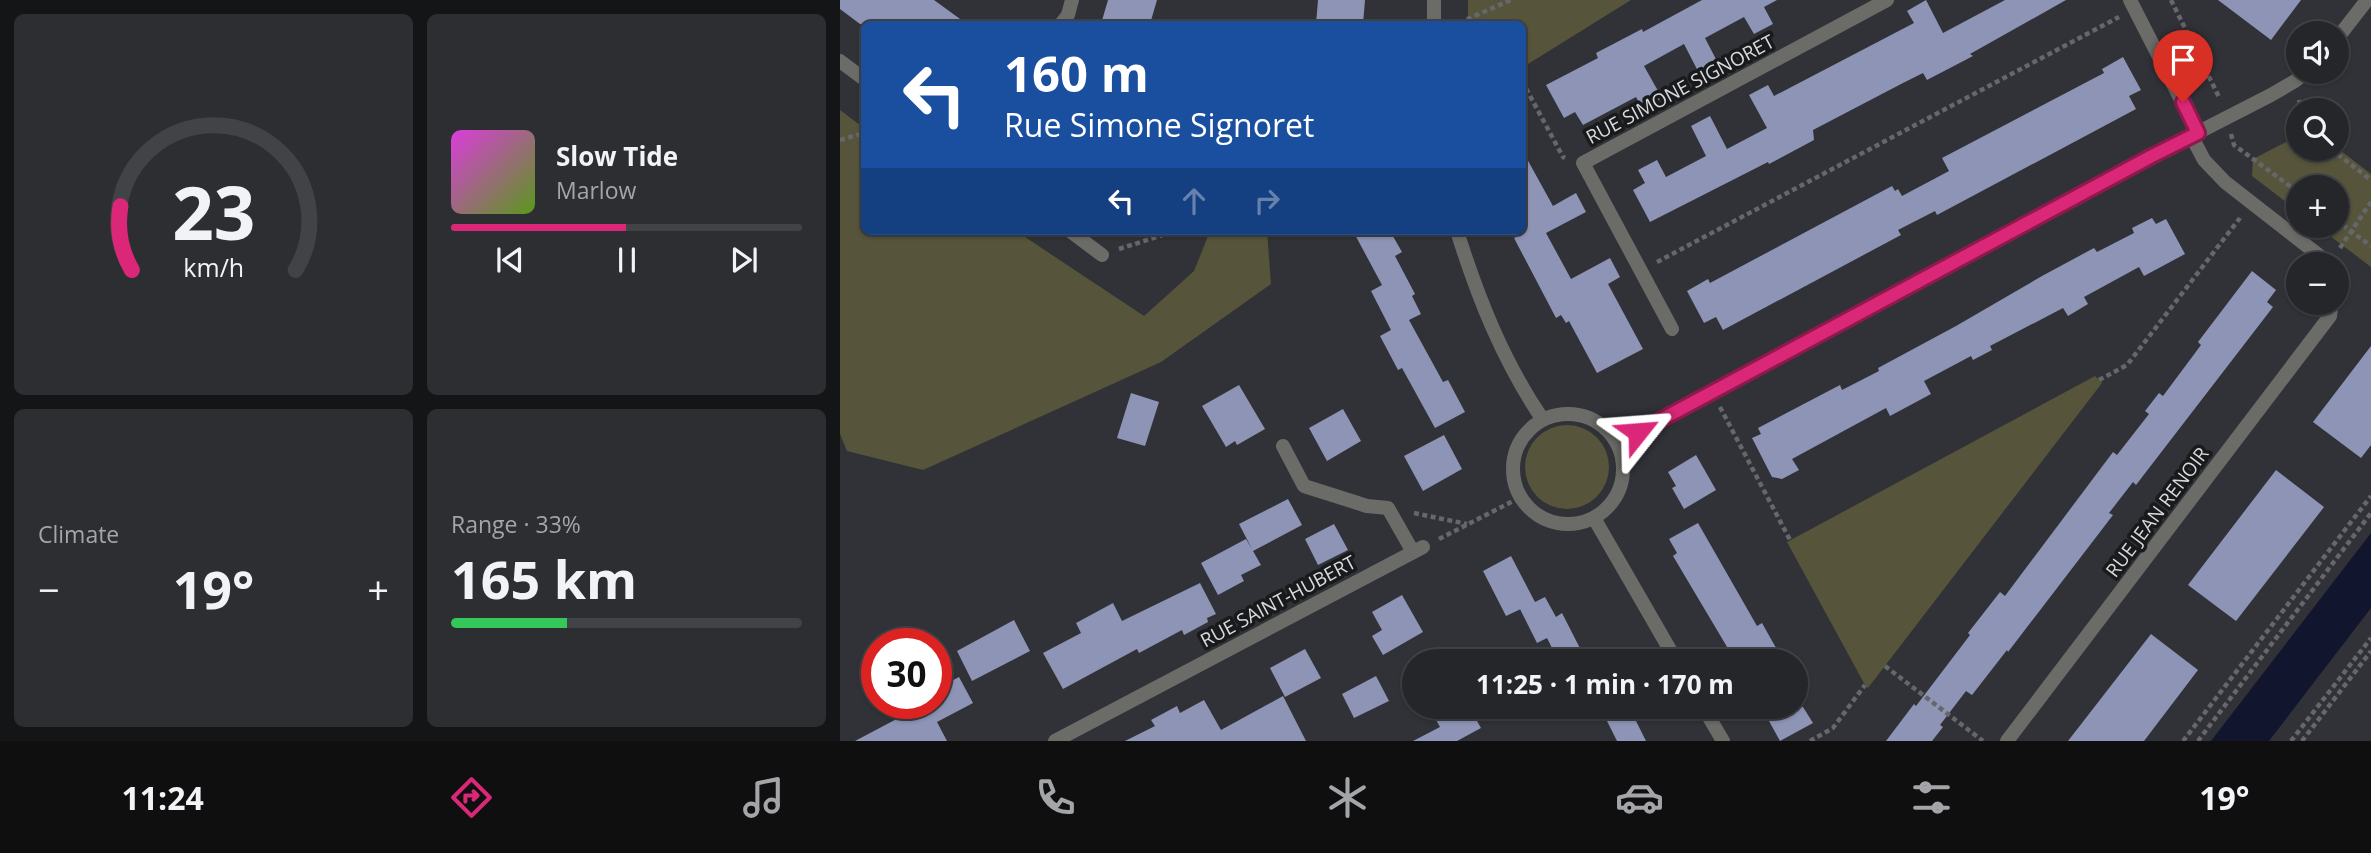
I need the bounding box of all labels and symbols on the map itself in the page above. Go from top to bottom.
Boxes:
street label: RUE SIMONE SIGNORET [1581,28,1779,150]
pin [2153,30,2213,102]
position arrow [1601,395,1675,469]
street label: RUE JEAN RENOIR [2100,442,2215,582]
street label: RUE SAINT-HUBERT [1196,549,1361,653]
speed limit sign: 30 [861,628,952,719]

